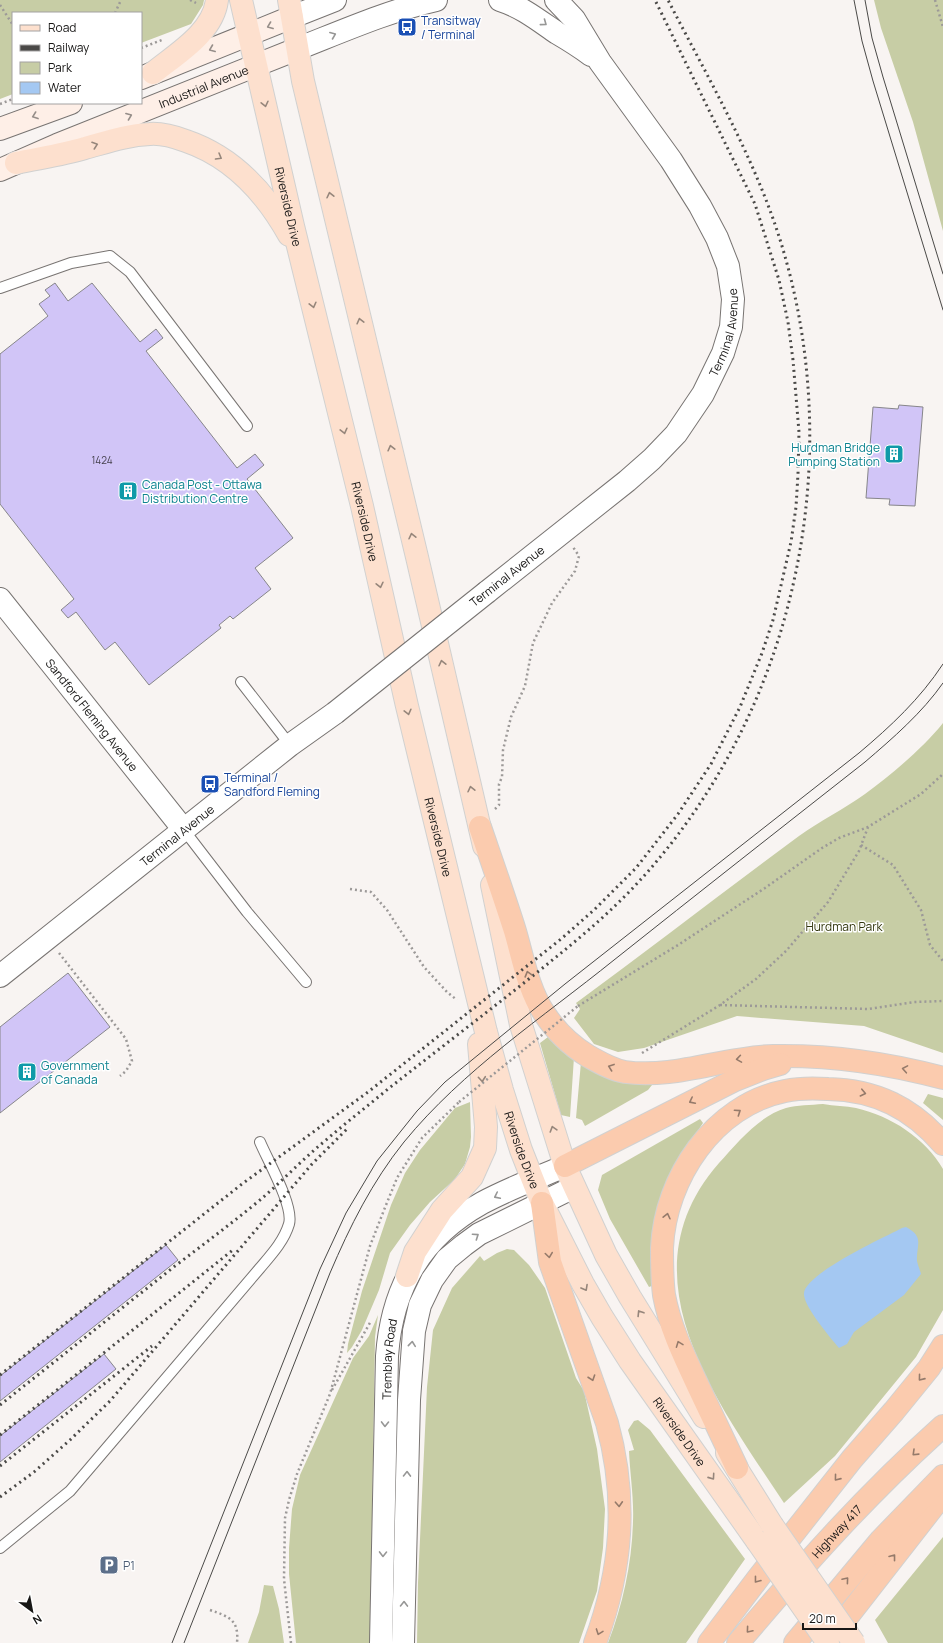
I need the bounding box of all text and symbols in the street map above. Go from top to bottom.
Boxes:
legend [12,12,142,104]
place label: Transitway / Terminal [421,12,482,43]
bus stop icon: Transitway / Terminal [396,16,418,38]
one-way arrow [540,18,547,25]
text: Road [48,19,76,36]
one-way arrow [267,21,274,29]
one-way arrow [329,32,337,40]
text: Railway [48,39,90,56]
one-way arrow [209,44,216,52]
text: Park [48,59,73,76]
street label: Industrial Avenue [156,61,251,112]
text: Water [48,79,82,96]
one-way arrow [260,100,269,107]
one-way arrow [32,111,39,119]
one-way arrow [125,113,133,121]
one-way arrow [91,141,98,150]
one-way arrow [215,152,222,159]
street label: Riverside Drive [271,165,306,248]
one-way arrow [326,192,334,198]
street label: Terminal Avenue [704,287,742,379]
one-way arrow [308,302,316,308]
one-way arrow [357,318,365,324]
one-way arrow [339,428,347,434]
place label: Hurdman Bridge Pumping Station [788,439,880,470]
building icon: Hurdman Bridge Pumping Station [883,443,905,465]
one-way arrow [387,444,395,451]
house number: 1424 [91,453,113,467]
place label: Canada Post - Ottawa Distribution Centre [142,476,262,507]
building icon: Canada Post - Ottawa Distribution Centre [117,480,139,502]
street label: Riverside Drive [348,480,383,563]
one-way arrow [408,533,417,540]
street label: Terminal Avenue [466,541,548,611]
one-way arrow [375,582,383,588]
street label: Sandford Fleming Avenue [42,655,142,775]
one-way arrow [438,659,446,666]
one-way arrow [403,708,412,715]
place label: Terminal / Sandford Fleming [224,769,320,800]
bus stop icon: Terminal / Sandford Fleming [199,773,221,795]
one-way arrow [468,786,476,792]
street label: Riverside Drive [421,796,457,878]
street label: Terminal Avenue [136,800,218,870]
park label: Hurdman Park [806,918,884,935]
one-way arrow [524,971,533,978]
one-way arrow [736,1054,742,1063]
place label: Government of Canada [41,1057,110,1088]
building icon: Government of Canada [16,1061,38,1083]
one-way arrow [608,1063,615,1071]
one-way arrow [902,1065,908,1073]
one-way arrow [478,1076,487,1082]
one-way arrow [860,1088,866,1096]
one-way arrow [688,1096,696,1104]
street label: Riverside Drive [501,1109,544,1191]
one-way arrow [734,1109,741,1117]
one-way arrow [549,1125,558,1132]
one-way arrow [494,1191,501,1199]
one-way arrow [662,1213,670,1219]
one-way arrow [472,1234,479,1241]
one-way arrow [544,1252,553,1258]
one-way arrow [580,1284,588,1291]
one-way arrow [637,1310,645,1317]
street label: Tremblay Road [378,1317,401,1400]
one-way arrow [675,1340,683,1347]
one-way arrow [407,1341,416,1347]
one-way arrow [587,1374,596,1381]
one-way arrow [918,1374,925,1381]
street label: Riverside Drive [649,1393,710,1469]
one-way arrow [381,1421,389,1427]
one-way arrow [912,1448,919,1455]
one-way arrow [403,1471,411,1477]
one-way arrow [707,1473,714,1480]
one-way arrow [835,1473,842,1480]
one-way arrow [615,1501,623,1507]
street label: Highway 417 [807,1501,866,1562]
one-way arrow [379,1551,387,1557]
parking icon: P1 [98,1554,120,1576]
one-way arrow [889,1554,896,1561]
place label: P1 [123,1557,135,1574]
one-way arrow [754,1575,761,1582]
one-way arrow [842,1578,849,1585]
north arrow [12,1591,52,1631]
one-way arrow [400,1601,408,1607]
scale bar [803,1605,856,1631]
text: 20 m [809,1610,836,1627]
text: N [30,1611,45,1628]
one-way arrow [747,1625,754,1632]
one-way arrow [595,1628,603,1635]

